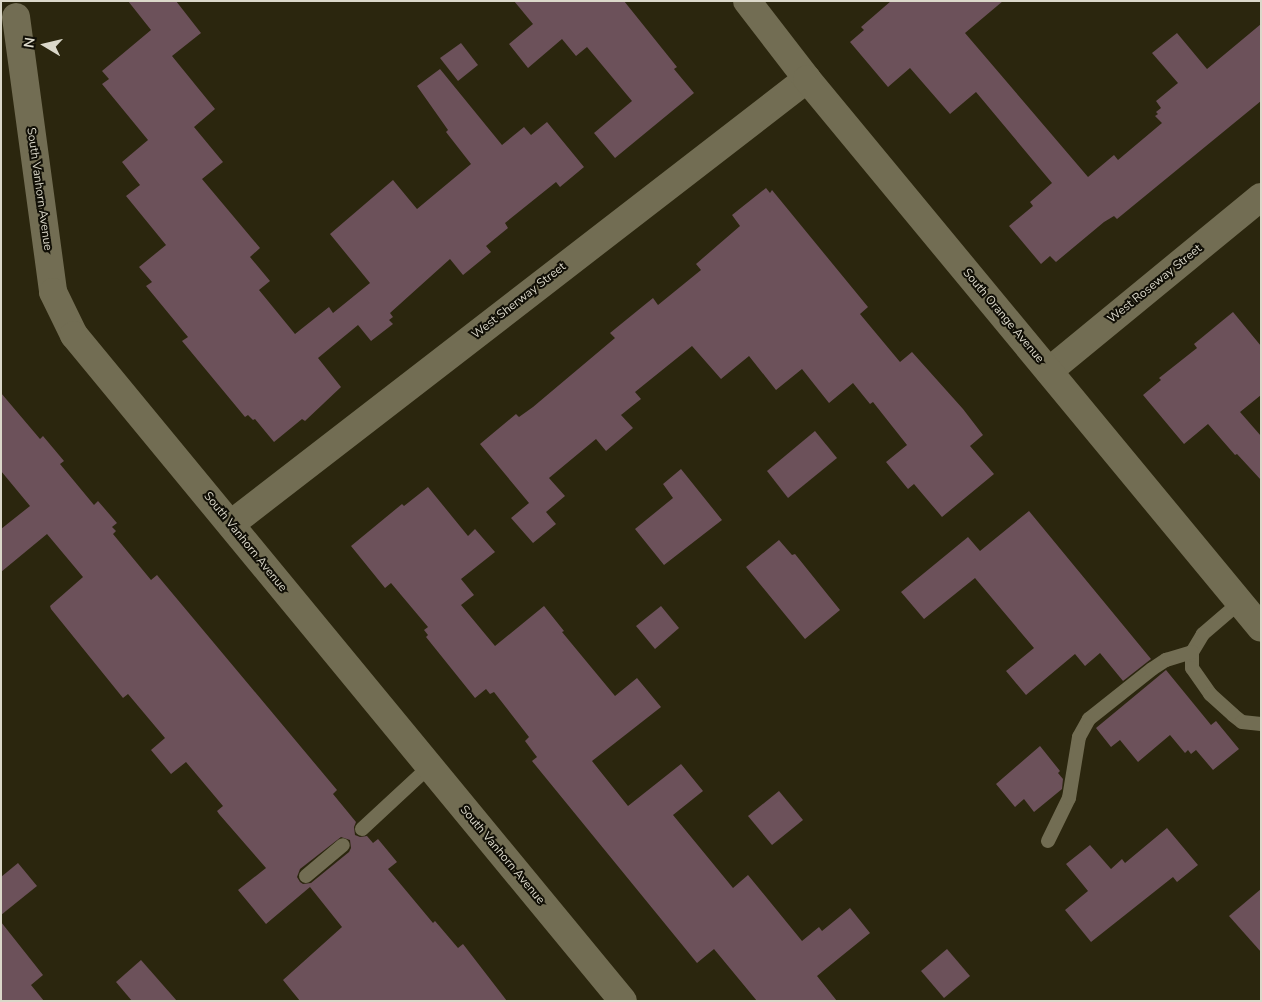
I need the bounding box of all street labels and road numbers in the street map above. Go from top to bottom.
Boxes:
street label: South Vanhorn Avenue [23,127,55,251]
street label: West Roseway Street [1105,242,1205,326]
street label: West Sherway Street [469,260,569,342]
street label: South Orange Avenue [959,266,1047,366]
street label: South Vanhorn Avenue [200,489,290,595]
street label: South Vanhorn Avenue [457,803,547,907]

